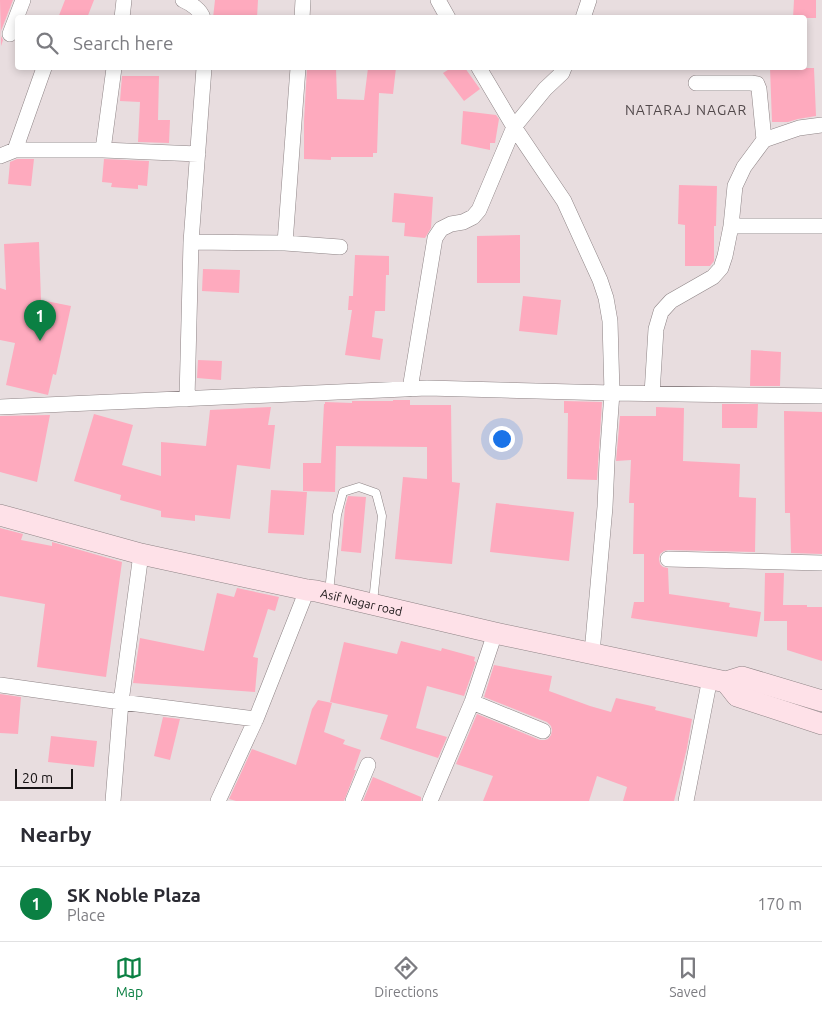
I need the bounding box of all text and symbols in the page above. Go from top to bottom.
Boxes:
search box [15,15,807,70]
icon: search [33,29,61,57]
text: Search here [73,32,173,54]
district label: NATARAJ NAGAR [625,102,747,118]
pin: 1 [24,300,56,341]
your location [489,426,515,452]
street label: Asif Nagar road [320,586,404,618]
scale bar [15,766,72,789]
text: 20 m [22,770,53,786]
text: Nearby [20,822,91,846]
text: SK Noble Plaza [67,884,201,906]
text: 1 [31,895,41,913]
text: 170 m [757,895,802,913]
text: Place [67,906,105,924]
tab: Map [115,954,143,1000]
tab: Directions [374,954,438,1000]
tab: Saved [669,954,707,1000]

